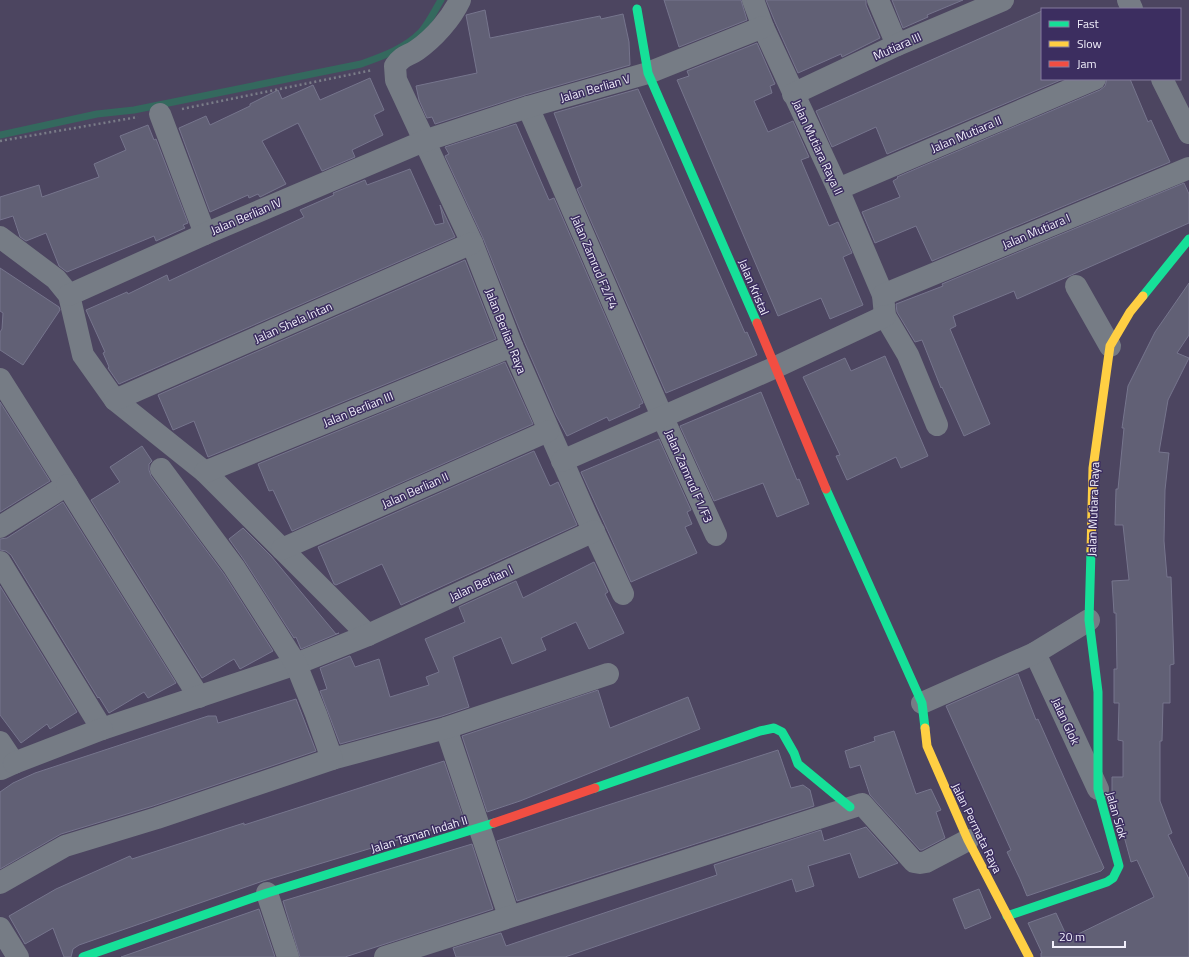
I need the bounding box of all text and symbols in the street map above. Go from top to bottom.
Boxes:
legend [1041,8,1181,80]
text: Fast [1077,14,1100,33]
street label: Mutiara III [870,27,924,65]
text: Slow [1077,34,1102,53]
text: Jam [1077,54,1097,73]
street label: Jalan Berlian V [558,69,632,107]
street label: Jalan Mutiara Raya II [788,96,848,198]
street label: Jalan Mutiara II [928,111,1004,157]
street label: Jalan Berlian IV [208,193,284,239]
street label: Jalan Mutiara I [999,208,1073,254]
street label: Jalan Zamrud F2/F4 [567,212,623,312]
street label: Jalan Kristal [734,256,774,318]
street label: Jalan Berlian Raya [480,285,532,377]
street label: Jalan Shela Intan [251,296,335,348]
street label: Jalan Berlian III [320,386,396,432]
street label: Jalan Zamrud F1/F3 [660,426,718,526]
street label: Jalan Mutiara Raya [1082,461,1104,557]
street label: Jalan Berlian II [379,467,451,513]
street label: Jalan Berlian l [446,560,516,606]
street label: Jalan Glok [1047,695,1085,748]
street label: Jalan Permata Raya [947,780,1007,876]
street label: Jalan Siok [1101,789,1133,841]
street label: Jalan Taman Indah II [368,810,470,858]
scale bar [1053,923,1125,949]
text: 20 m [1059,927,1085,946]

